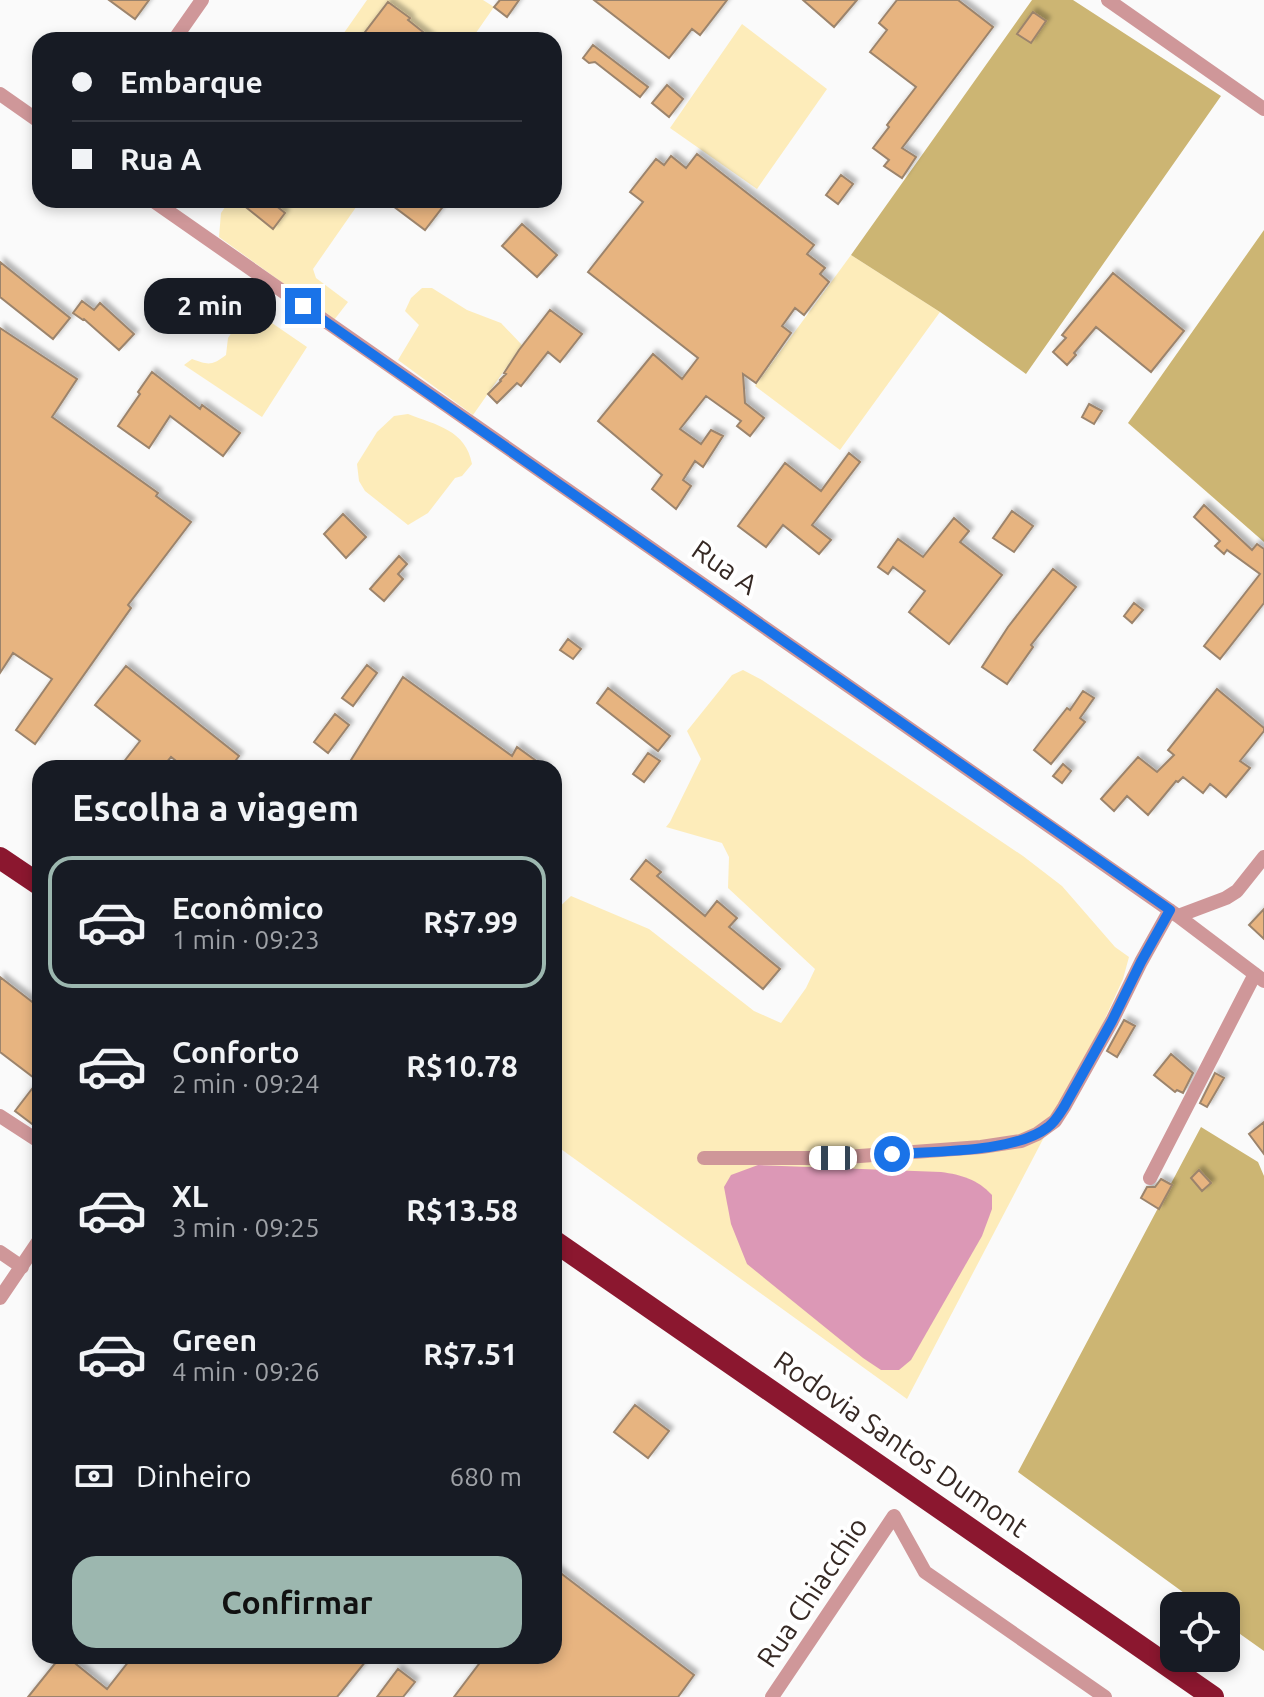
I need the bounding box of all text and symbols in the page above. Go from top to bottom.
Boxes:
text: Embarque [120,65,263,99]
text: Rua A [120,142,202,176]
callout: 2 min [143,278,275,334]
route end [285,288,321,324]
text: 2 min [177,291,243,320]
street label: Rua A [687,533,764,600]
text: Escolha a viagem [72,787,359,828]
icon: car [76,886,148,958]
text: Econômico [172,891,324,925]
text: R$7.99 [423,905,518,939]
text: 1 min · 09:23 [172,925,320,954]
icon: car [76,1030,148,1102]
text: Conforto [172,1035,300,1069]
text: R$10.78 [406,1049,518,1083]
text: 2 min · 09:24 [172,1069,320,1098]
route start [874,1136,910,1172]
car [809,1146,857,1170]
icon: car [76,1174,148,1246]
text: XL [172,1179,208,1213]
text: R$13.58 [406,1193,518,1227]
text: 3 min · 09:25 [172,1213,320,1242]
icon: car [76,1318,148,1390]
text: Green [172,1323,257,1357]
text: R$7.51 [423,1337,518,1371]
street label: Rodovia Santos Dumont [769,1344,1034,1543]
text: 4 min · 09:26 [172,1357,320,1386]
icon: cash [72,1454,116,1498]
text: Dinheiro [136,1459,251,1493]
text: 680 m [450,1462,522,1491]
street label: Rua Chiacchio [750,1511,873,1672]
button: Confirmar [72,1556,522,1648]
map controls [1160,1592,1240,1672]
button: locate [1160,1592,1240,1672]

